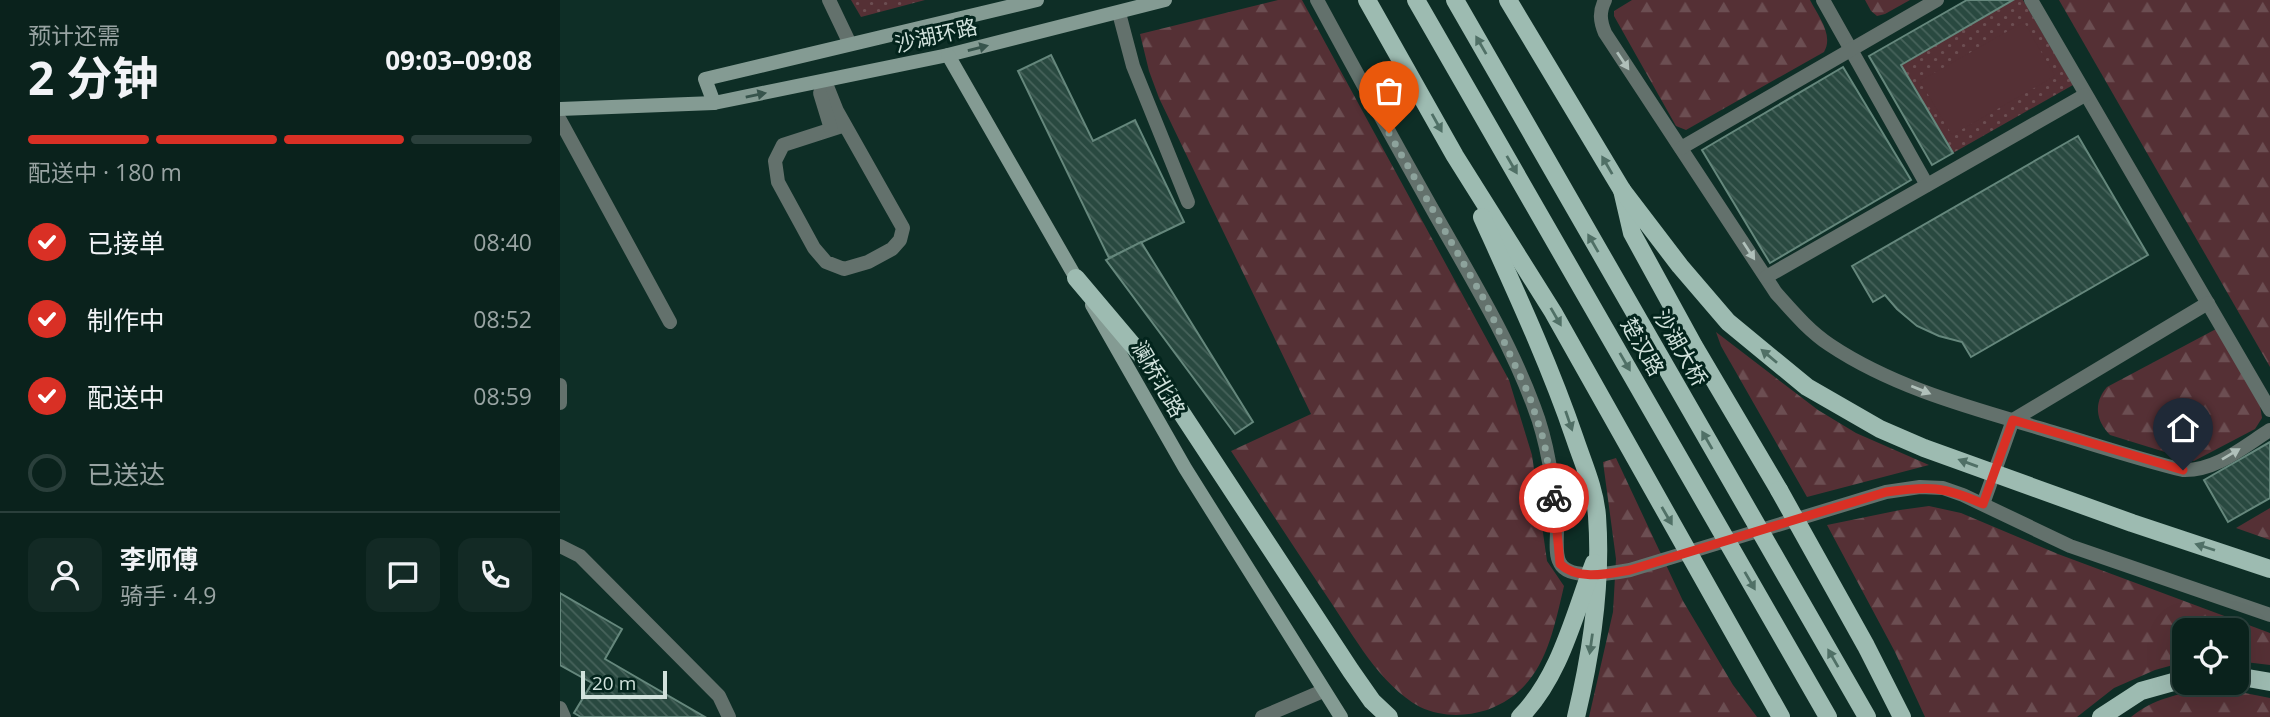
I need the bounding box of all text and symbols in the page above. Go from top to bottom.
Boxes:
street label: 沙湖环路 [892,12,980,58]
text: 预计还需 [28,19,120,51]
one-way arrow [1475,35,1487,55]
text: 09:03–09:08 [385,42,532,78]
one-way arrow [967,42,989,53]
text: 2 分钟 [28,46,158,108]
one-way arrow [1617,51,1630,71]
pin [1359,61,1419,133]
icon: bag [1370,72,1408,110]
one-way arrow [745,89,767,100]
one-way arrow [1431,114,1443,133]
one-way arrow [1601,155,1613,174]
text: 配送中 · 180 m [28,156,182,188]
one-way arrow [1506,156,1518,175]
icon: check [28,223,66,261]
text: 已接单 [87,225,165,261]
text: 08:40 [473,226,532,258]
one-way arrow [1587,233,1600,252]
one-way arrow [1742,241,1755,261]
icon: check [28,300,66,338]
text: 制作中 [87,302,165,338]
text: 08:52 [473,303,532,335]
street label: 沙湖大桥 [1648,304,1714,391]
one-way arrow [1550,308,1562,327]
street label: 楚汉路 [1615,312,1671,381]
street label: 澜桥北路 [1126,335,1192,422]
one-way arrow [1760,349,1777,364]
one-way arrow [1619,353,1631,372]
icon: check [28,377,66,415]
text: 配送中 [87,379,165,415]
text: 08:59 [473,380,532,412]
one-way arrow [1911,385,1932,396]
pin [2153,398,2213,470]
icon: home [2164,409,2202,447]
one-way arrow [1564,411,1575,432]
one-way arrow [1701,430,1713,449]
one-way arrow [2221,448,2240,461]
text: 已送达 [87,456,165,492]
one-way arrow [1957,458,1978,469]
courier [1519,463,1589,533]
icon: bike [1535,479,1573,517]
one-way arrow [1661,506,1673,525]
button: person [28,538,102,612]
button: chat [366,538,440,612]
button: phone [458,538,532,612]
text: 李师傅 [120,541,198,577]
one-way arrow [2195,542,2216,552]
one-way arrow [1744,572,1756,591]
text: 骑手 · 4.9 [120,579,216,611]
map controls [2172,618,2249,695]
button: locate [2172,618,2249,695]
one-way arrow [1586,633,1597,655]
one-way arrow [1827,648,1839,667]
scale bar [581,668,667,700]
text: 20 m [592,670,636,696]

